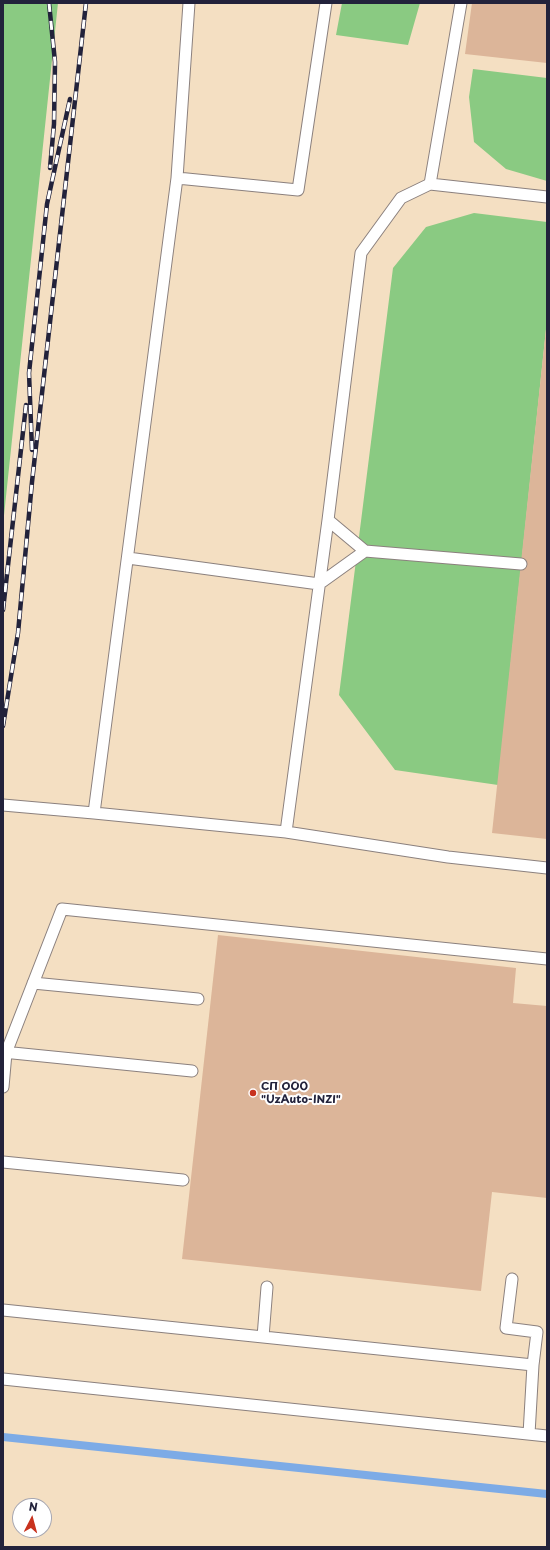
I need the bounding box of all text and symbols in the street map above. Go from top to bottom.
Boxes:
place label: СП ООО "UzAuto-INZI" [261,1080,341,1106]
marker: СП ООО "UzAuto-INZI" [248,1088,258,1098]
north arrow [12,1498,52,1538]
text: N [28,1498,38,1515]

